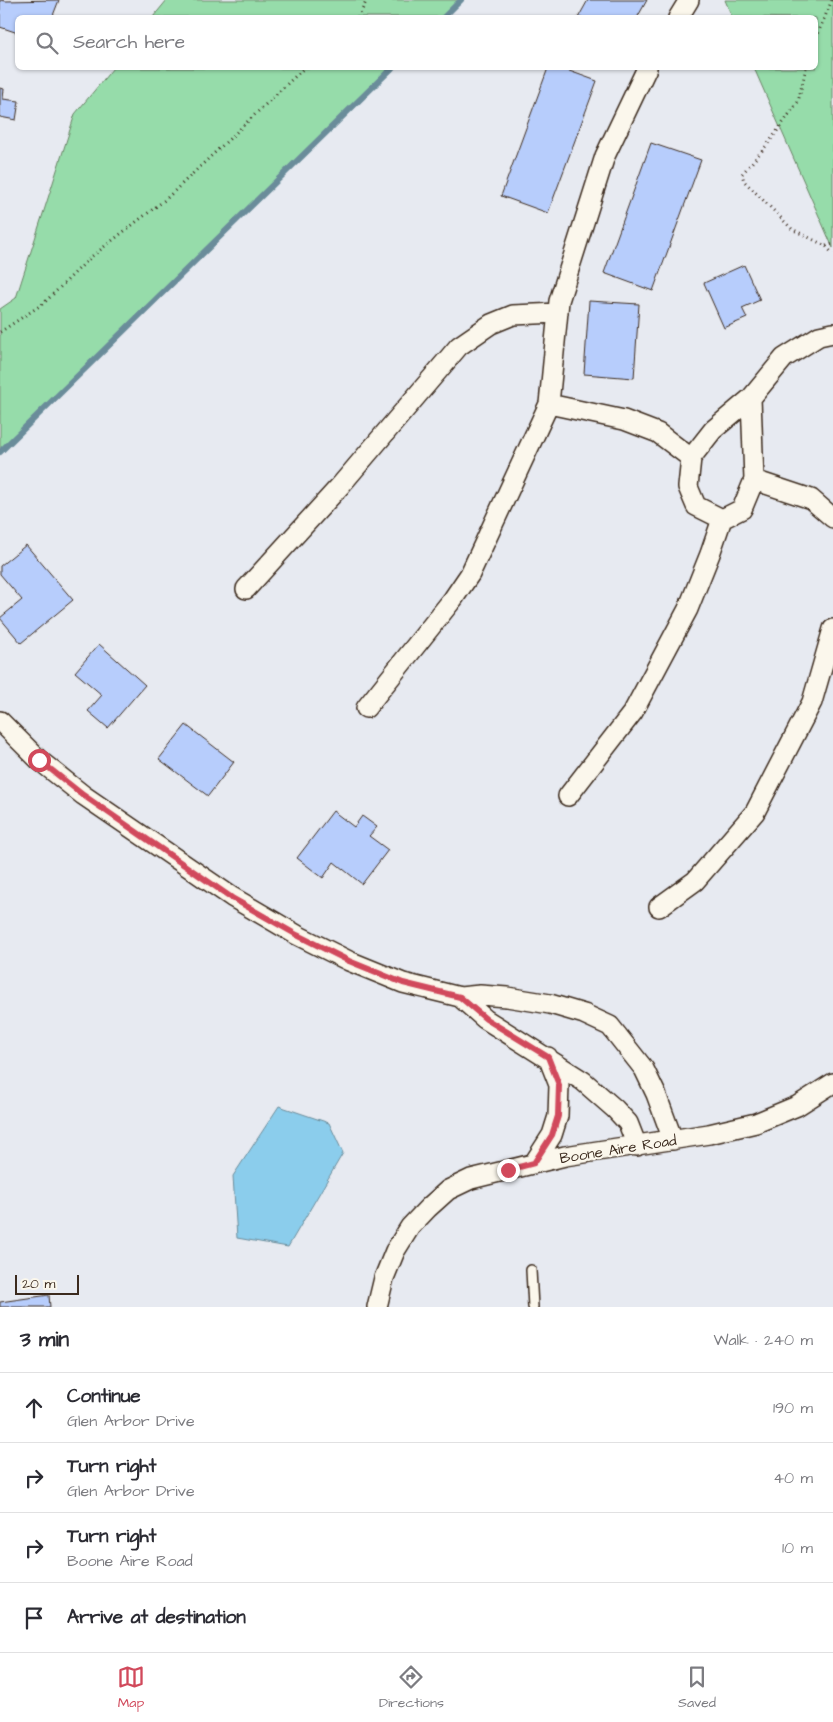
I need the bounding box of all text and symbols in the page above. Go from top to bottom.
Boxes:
search box [15,15,818,70]
icon: search [33,29,61,57]
text: Search here [73,29,185,56]
route start [28,749,51,772]
street label: Boone Aire Road [558,1130,678,1169]
route end [497,1159,520,1182]
scale bar [15,1272,79,1295]
text: 20 m [22,1274,55,1294]
text: 3 min [20,1325,69,1354]
text: Walk · 240 m [713,1329,813,1351]
text: Continue [67,1383,141,1410]
icon: ahead [20,1394,48,1422]
text: 190 m [773,1397,813,1419]
text: Glen Arbor Drive [67,1410,195,1432]
text: Turn right [67,1453,156,1480]
icon: right [20,1464,48,1492]
text: 40 m [773,1467,813,1489]
text: Glen Arbor Drive [67,1480,195,1502]
text: Turn right [67,1523,156,1550]
icon: right [20,1534,48,1562]
text: 10 m [782,1537,813,1559]
text: Boone Aire Road [67,1550,193,1572]
icon: arrive [20,1604,48,1632]
text: Arrive at destination [67,1604,246,1631]
tab: Map [117,1663,145,1713]
tab: Directions [379,1663,444,1713]
tab: Saved [678,1663,716,1713]

